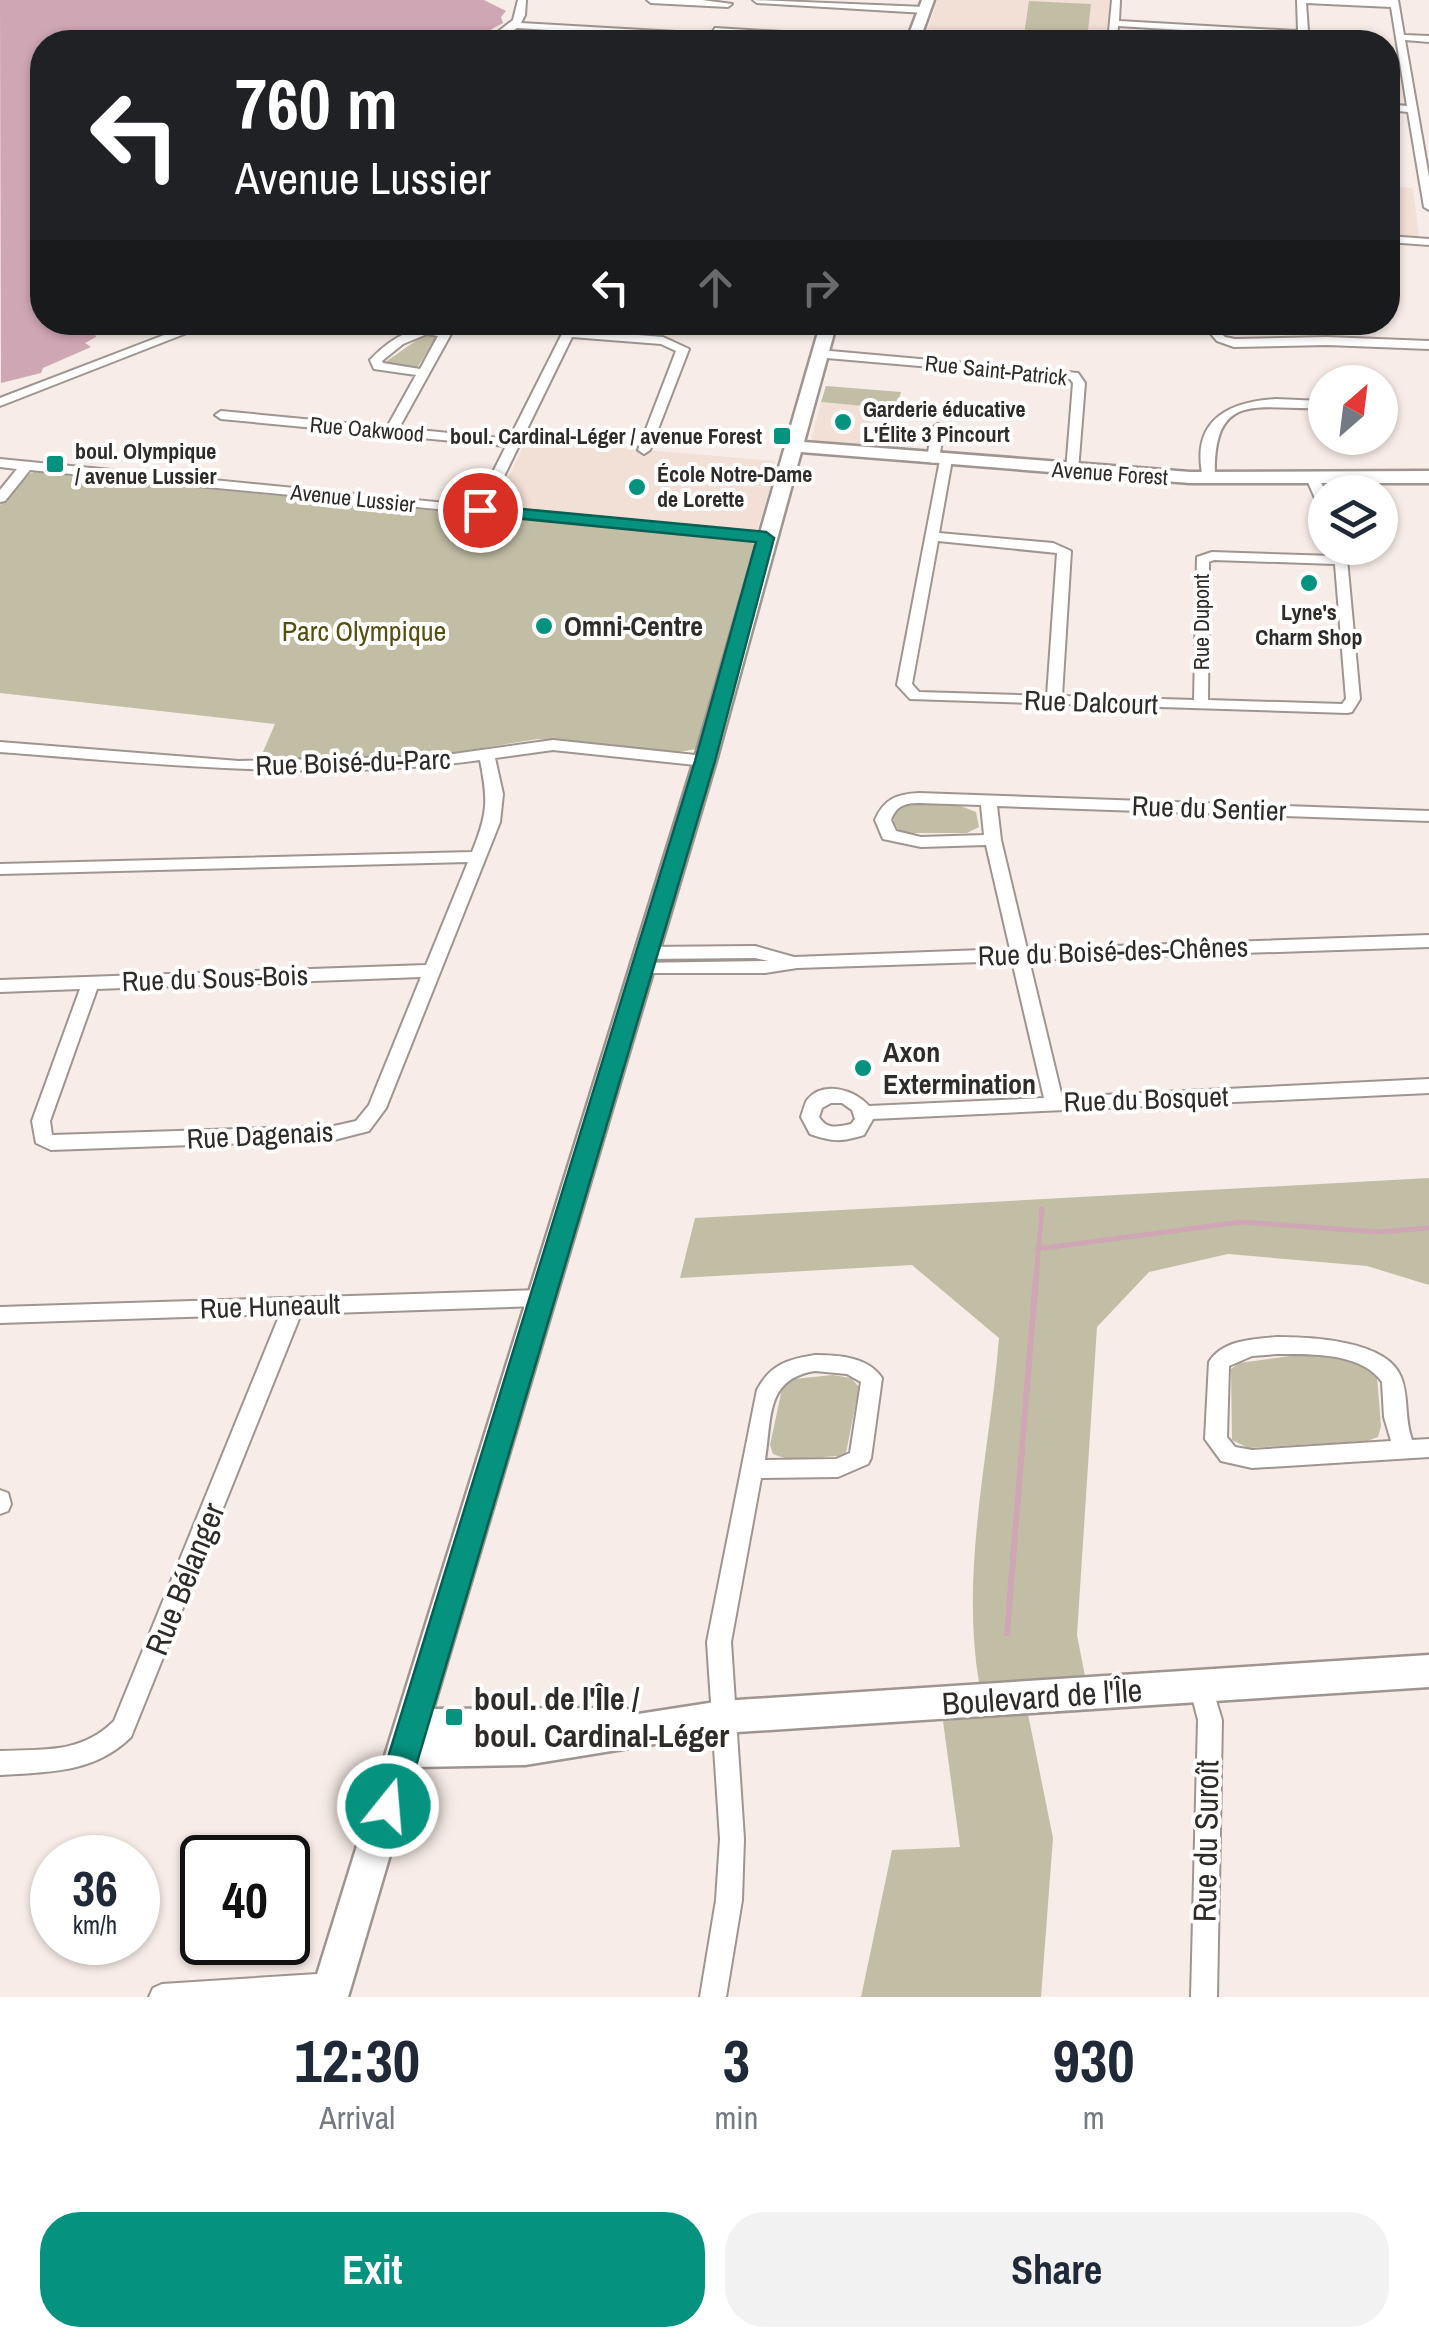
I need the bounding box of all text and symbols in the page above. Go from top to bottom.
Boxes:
text: 760 m [235,57,398,151]
icon: left [70,70,200,200]
text: Avenue Lussier [235,147,491,208]
icon: left [583,260,638,315]
icon: ahead [688,260,743,315]
icon: right [793,260,848,315]
street label: Rue Saint-Patrick [924,348,1069,392]
north arrow [1308,365,1398,455]
map controls [1308,365,1398,565]
place label: Garderie éducative L'Élite 3 Pincourt [863,394,1025,449]
street label: Rue Oakwood [309,409,425,449]
marker: Garderie éducative L'Élite 3 Pincourt [832,411,854,433]
place label: boul. Cardinal-Léger / avenue Forest [450,421,762,451]
marker: boul. Cardinal-Léger / avenue Forest [771,425,793,447]
place label: boul. Olympique / avenue Lussier [75,436,216,491]
marker: boul. Olympique / avenue Lussier [44,453,66,475]
street label: Avenue Forest [1050,454,1169,492]
place label: École Notre-Dame de Lorette [657,459,812,514]
pin [438,468,523,553]
button: layers [1308,475,1398,565]
street label: Avenue Lussier [288,476,417,519]
marker: École Notre-Dame de Lorette [626,476,648,498]
icon: arrive [453,483,508,538]
marker: Lyne's Charm Shop [1298,572,1320,594]
street label: Rue Dupont [1186,574,1216,670]
place label: Lyne's Charm Shop [1255,597,1363,652]
place label: Omni-Centre [564,607,703,645]
park label: Parc Olympique [282,612,446,650]
marker: Omni-Centre [533,615,555,637]
street label: Rue Dalcourt [1023,681,1159,723]
street label: Rue Boisé-du-Parc [255,740,451,784]
street label: Rue du Sentier [1131,786,1287,830]
street label: Rue du Boisé-des-Chênes [977,927,1249,975]
street label: Rue du Sous-Bois [121,956,309,1000]
place label: Axon Extermination [883,1033,1036,1103]
marker: Axon Extermination [852,1057,874,1079]
street label: Rue du Bosquet [1063,1077,1229,1121]
street label: Rue Dagenais [186,1112,334,1158]
street label: Rue Huneault [199,1285,341,1327]
street label: Rue Bélanger [135,1496,235,1661]
street label: Boulevard de l'Île [940,1668,1143,1725]
place label: boul. de l'Île / boul. Cardinal-Léger [474,1677,730,1757]
marker: boul. de l'Île / boul. Cardinal-Léger [443,1706,465,1728]
position arrow [336,1754,440,1858]
street label: Rue du Suroît [1183,1760,1228,1922]
speed limit sign: 40 [180,1835,310,1965]
text: 36 [72,1854,118,1922]
text: km/h [73,1908,117,1942]
text: 12:30 [294,2020,420,2101]
text: 3 [723,2020,750,2101]
text: 930 [1053,2020,1135,2101]
text: Arrival [319,2096,395,2139]
text: min [714,2096,758,2139]
text: m [1083,2096,1105,2139]
button: Exit [40,2212,705,2327]
button: Share [725,2212,1389,2327]

